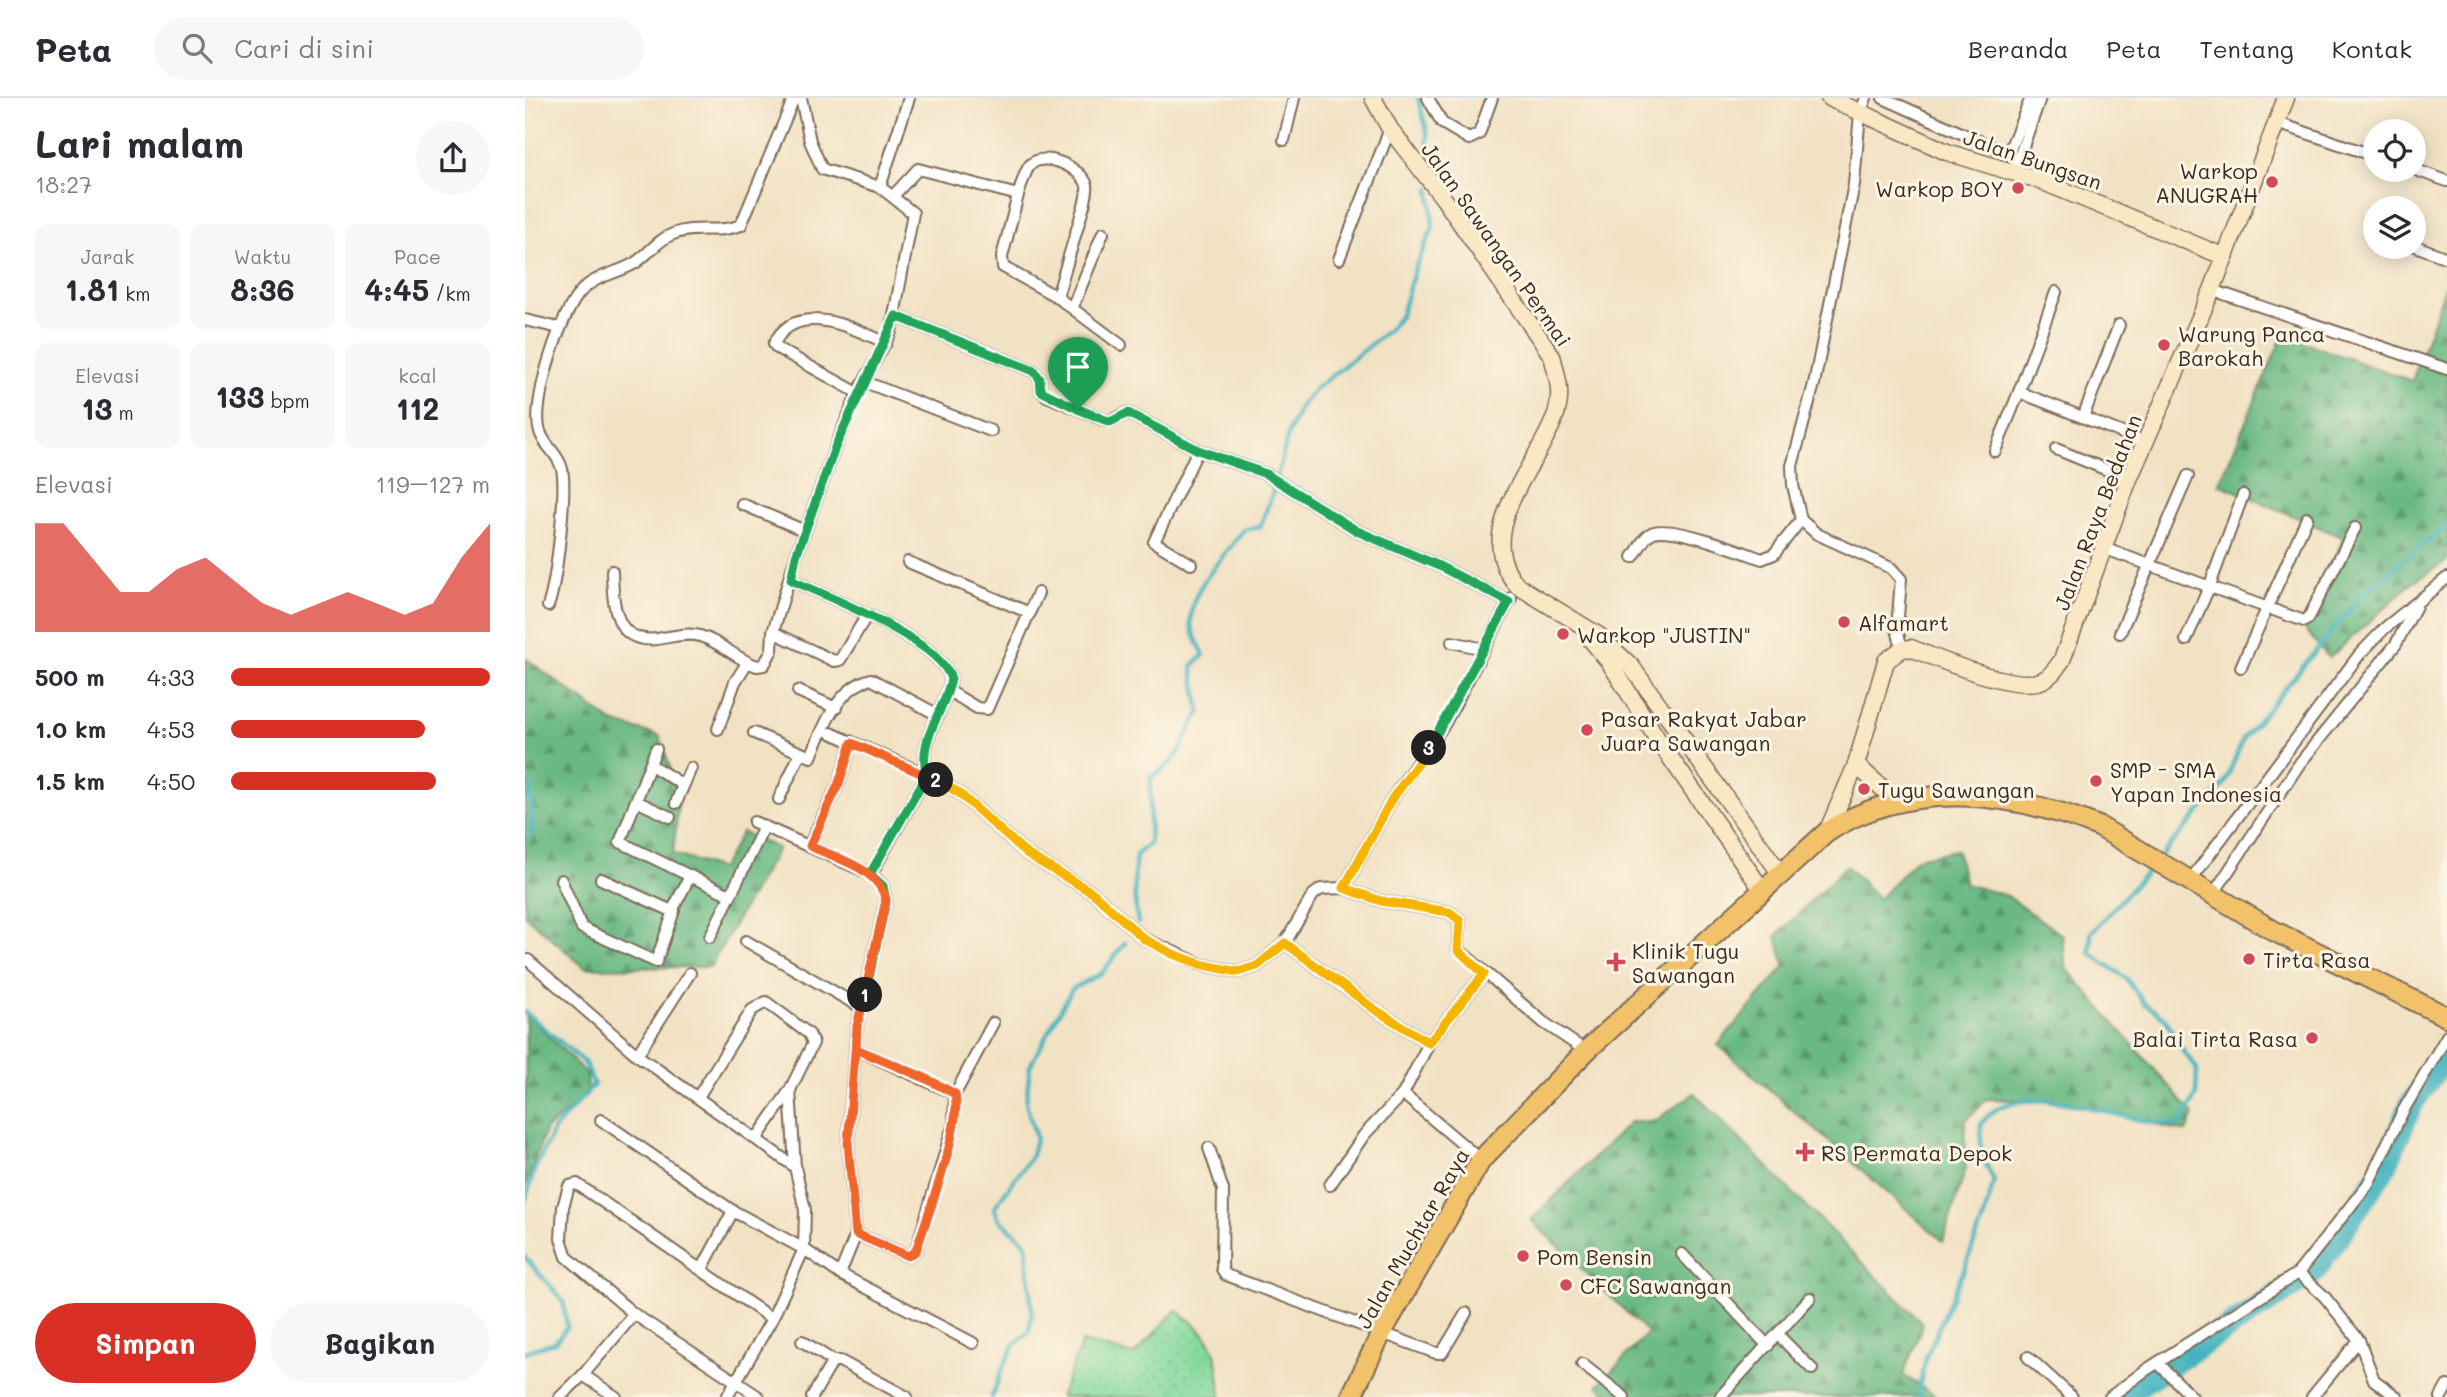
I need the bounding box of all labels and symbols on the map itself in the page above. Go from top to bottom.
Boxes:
street label: Jalan Bungsan [1960,123,2106,195]
street label: Jalan Sawangan Permai [1416,137,1578,351]
place label: Warkop ANUGRAH [2155,157,2258,208]
marker: Warkop ANUGRAH [2264,174,2280,190]
place label: Warkop BOY [1875,175,2004,202]
marker: Warkop BOY [2010,180,2026,196]
place label: Warung Panca Barokah [2178,320,2325,371]
pin [1048,337,1108,409]
marker: Warung Panca Barokah [2156,337,2172,353]
street label: Jalan Raya Bedahan [2047,410,2147,614]
place label: Alfamart [1858,609,1949,636]
marker: Alfamart [1836,614,1852,630]
place label: Warkop "JUSTIN" [1577,621,1751,648]
marker: Warkop "JUSTIN" [1555,626,1571,642]
place label: Pasar Rakyat Jabar Juara Sawangan [1601,705,1807,756]
marker: Pasar Rakyat Jabar Juara Sawangan [1579,722,1595,738]
pin: 3 [1411,730,1447,766]
place label: SMP - SMA Yapan Indonesia [2110,756,2282,807]
pin: 2 [919,762,953,798]
marker: SMP - SMA Yapan Indonesia [2088,773,2104,789]
place label: Tugu Sawangan [1878,776,2034,803]
marker: Tugu Sawangan [1856,781,1872,797]
place label: Klinik Tugu Sawangan [1632,937,1739,988]
place label: Tirta Rasa [2263,946,2371,973]
marker: Tirta Rasa [2241,951,2257,967]
marker: Klinik Tugu Sawangan [1606,952,1626,972]
pin: 1 [847,978,883,1012]
place label: Balai Tirta Rasa [2133,1025,2298,1052]
marker: Balai Tirta Rasa [2304,1030,2320,1046]
place label: RS Permata Depok [1821,1139,2012,1166]
marker: RS Permata Depok [1795,1142,1815,1162]
street label: Jalan Muchtar Raya [1349,1143,1475,1333]
place label: Pom Bensin [1537,1243,1652,1270]
marker: Pom Bensin [1515,1248,1531,1264]
place label: CFC Sawangan [1580,1272,1731,1299]
marker: CFC Sawangan [1558,1277,1574,1293]

